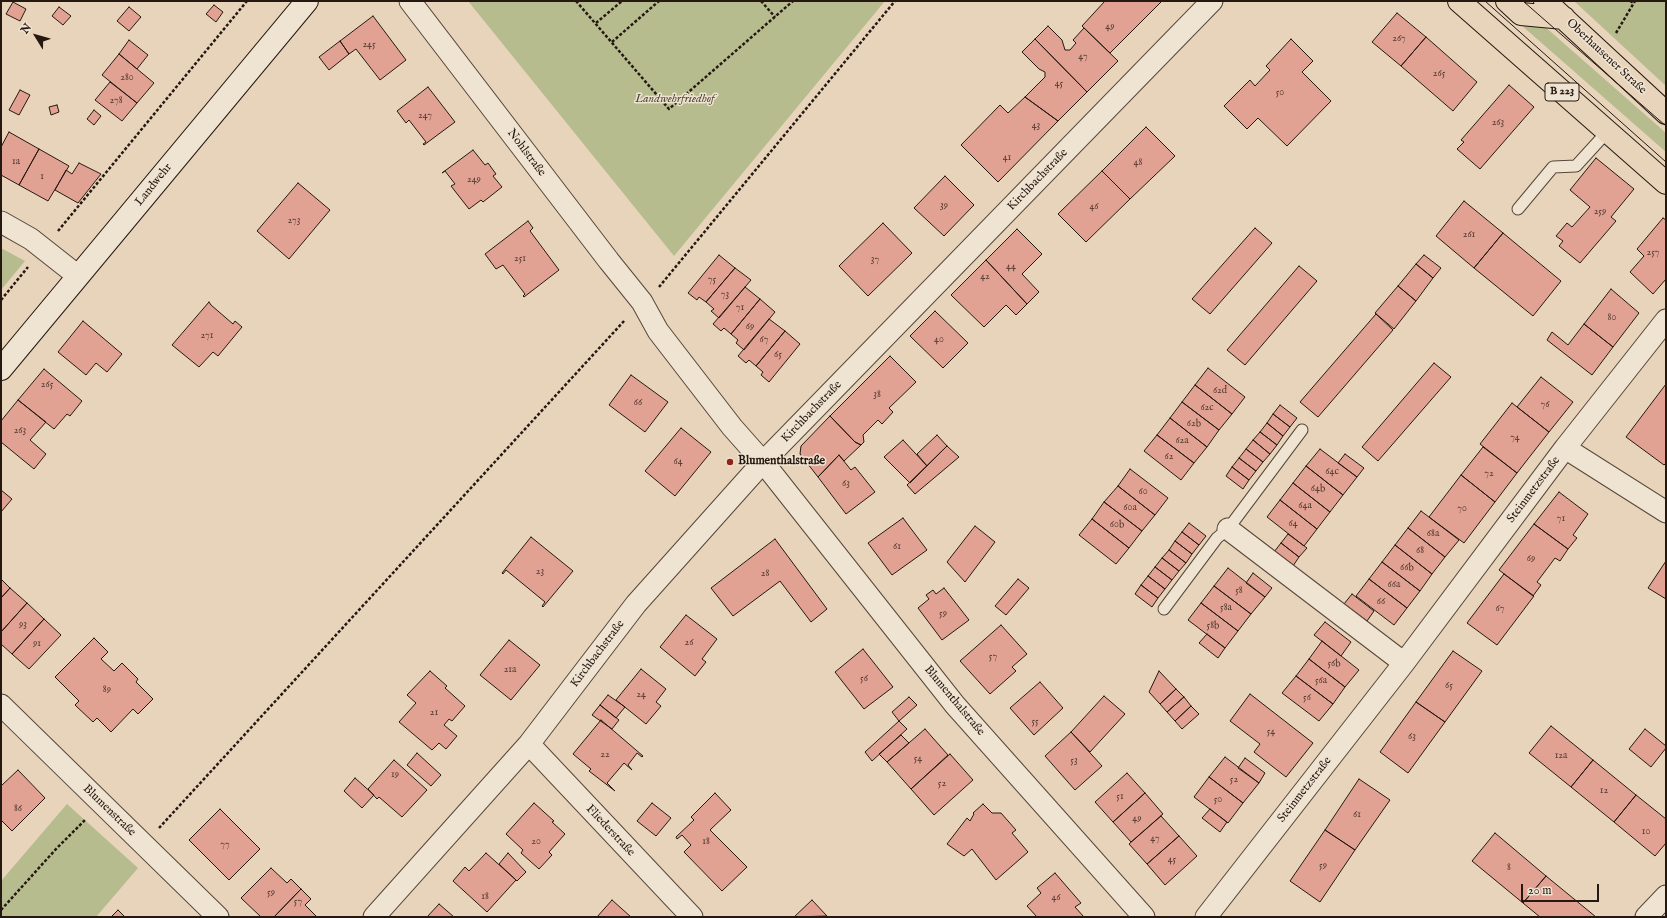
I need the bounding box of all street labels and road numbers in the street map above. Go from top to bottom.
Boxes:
street label: Oberhausener Straße [1563,16,1649,98]
road number: B 223 [1545,83,1579,101]
street label: Nohlstraße [503,126,549,180]
street label: Kirchbachstraße [1005,146,1071,214]
street label: Landwehr [133,161,175,209]
street label: Kirchbachstraße [779,378,845,446]
street label: Steinmetzstraße [1504,454,1564,526]
street label: Kirchbachstraße [568,617,628,691]
street label: Blumenthalstraße [920,663,988,739]
street label: Steinmetzstraße [1275,754,1335,826]
street label: Blumenstraße [79,782,139,840]
street label: Fliederstraße [582,802,638,860]

